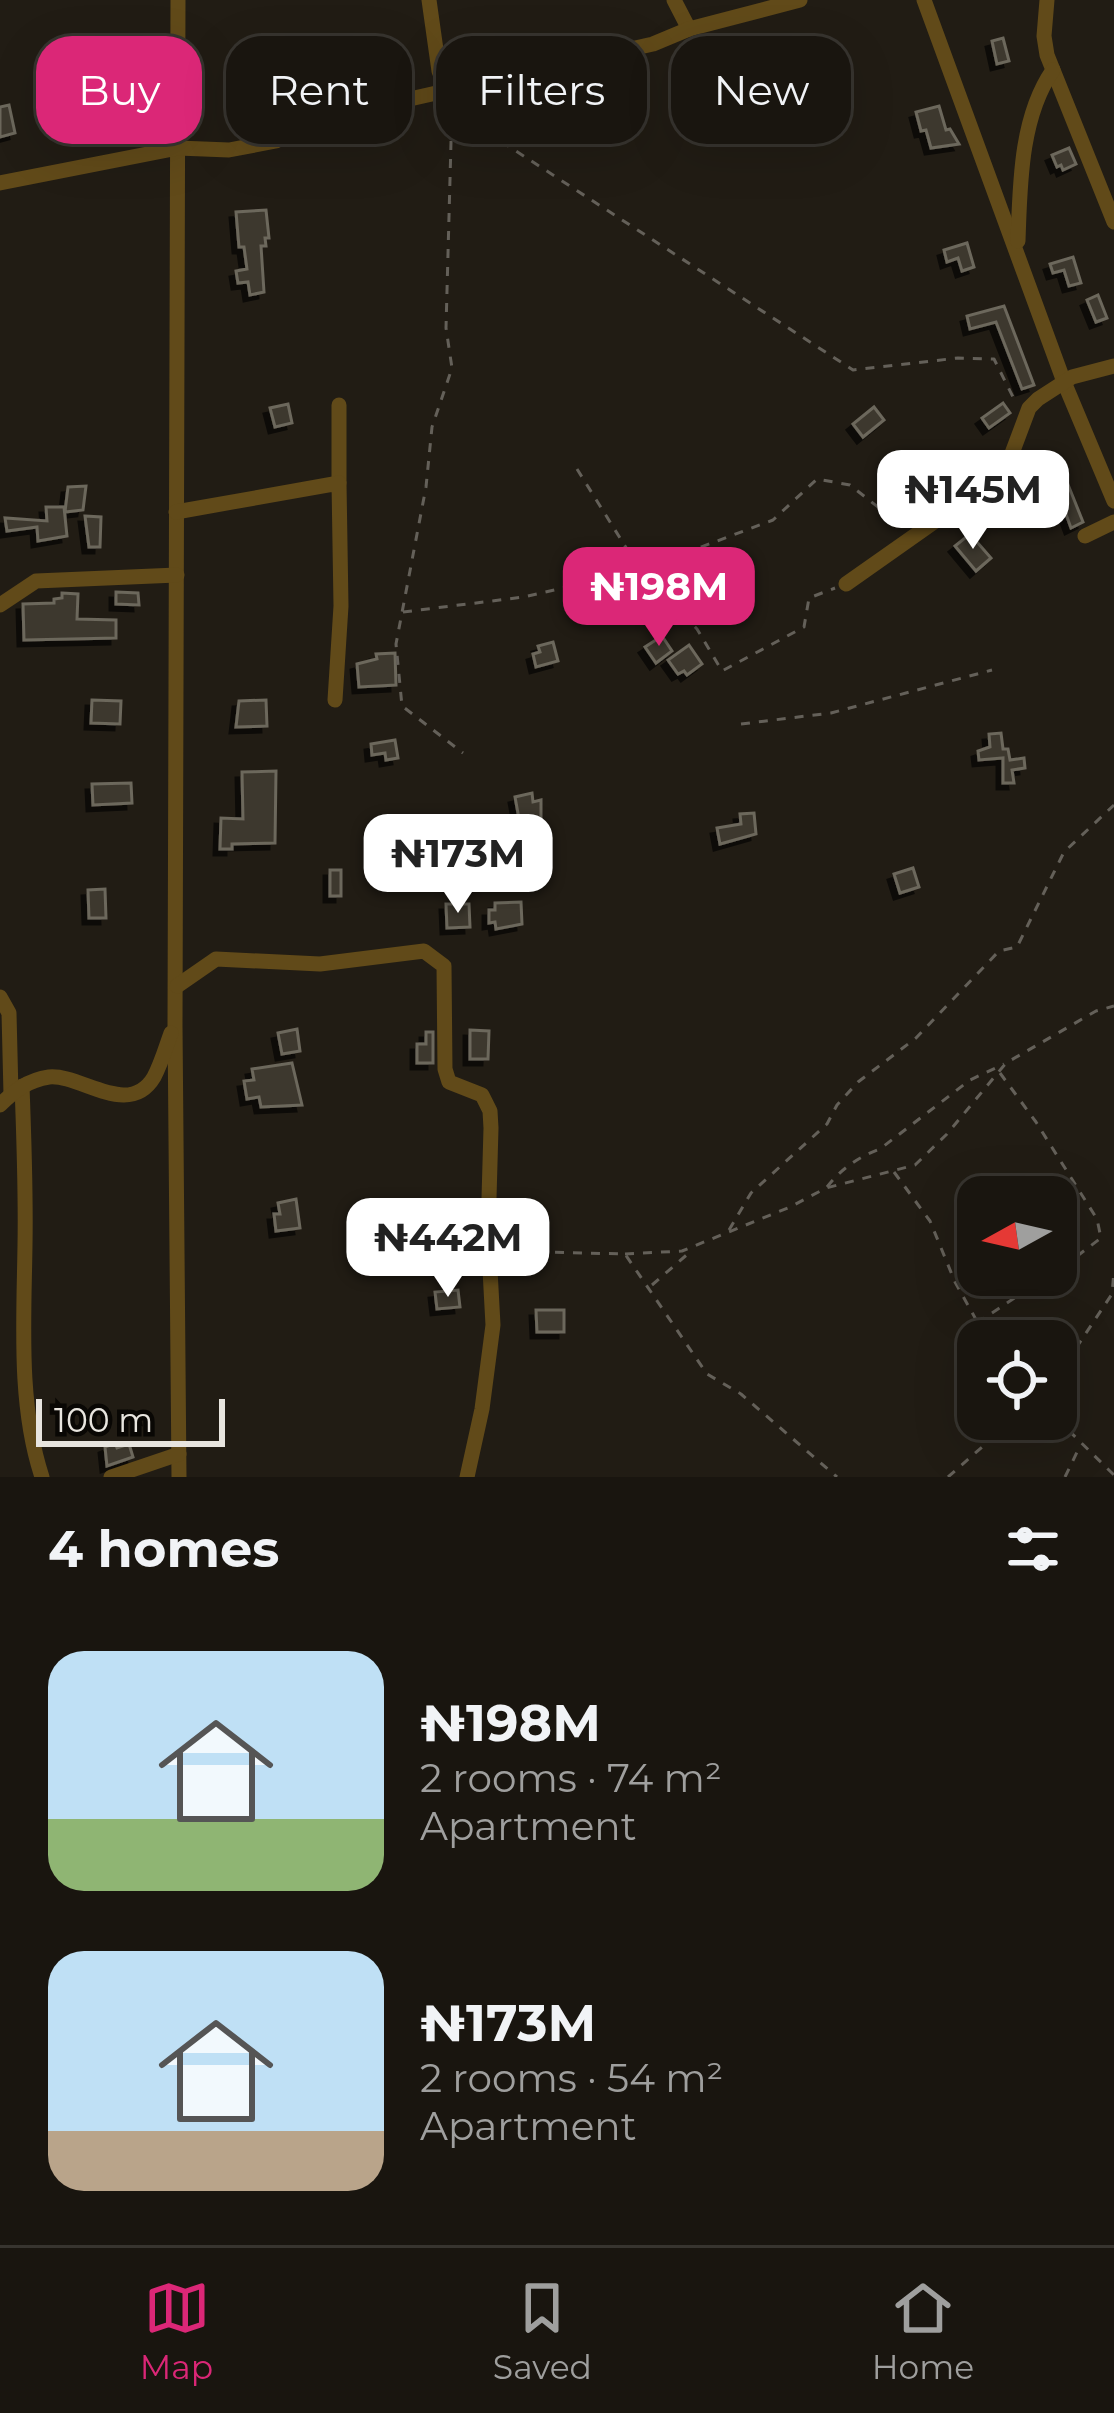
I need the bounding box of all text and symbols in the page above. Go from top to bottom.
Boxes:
chip: Buy [36,36,202,144]
chip: Rent [226,36,412,144]
chip: Filters [436,36,647,144]
chip: New [671,36,851,144]
pin: ₦145M [889,450,1057,552]
text: ₦145M [904,465,1042,513]
pin: ₦198M [575,547,743,649]
text: ₦198M [590,562,728,610]
pin: ₦173M [374,814,542,916]
text: ₦173M [391,829,525,877]
north arrow [957,1176,1077,1296]
map controls [957,1176,1077,1440]
pin: ₦442M [364,1198,532,1300]
text: ₦442M [373,1213,523,1261]
button: locate [957,1320,1077,1440]
scale bar [36,1393,225,1446]
text: 100 m [54,1400,153,1440]
icon: filters [1000,1516,1066,1582]
text: 4 homes [48,1518,279,1580]
text: ₦198M [420,1692,601,1754]
icon: home [144,1699,288,1843]
text: 2 rooms · 74 m² [420,1754,722,1802]
text: Apartment [420,1802,636,1850]
text: ₦173M [420,1992,596,2054]
icon: home [144,1999,288,2143]
text: 2 rooms · 54 m² [420,2054,723,2102]
text: Apartment [420,2102,636,2150]
tab: Map [140,2275,213,2387]
tab: Saved [493,2275,592,2387]
tab: Home [872,2275,974,2387]

